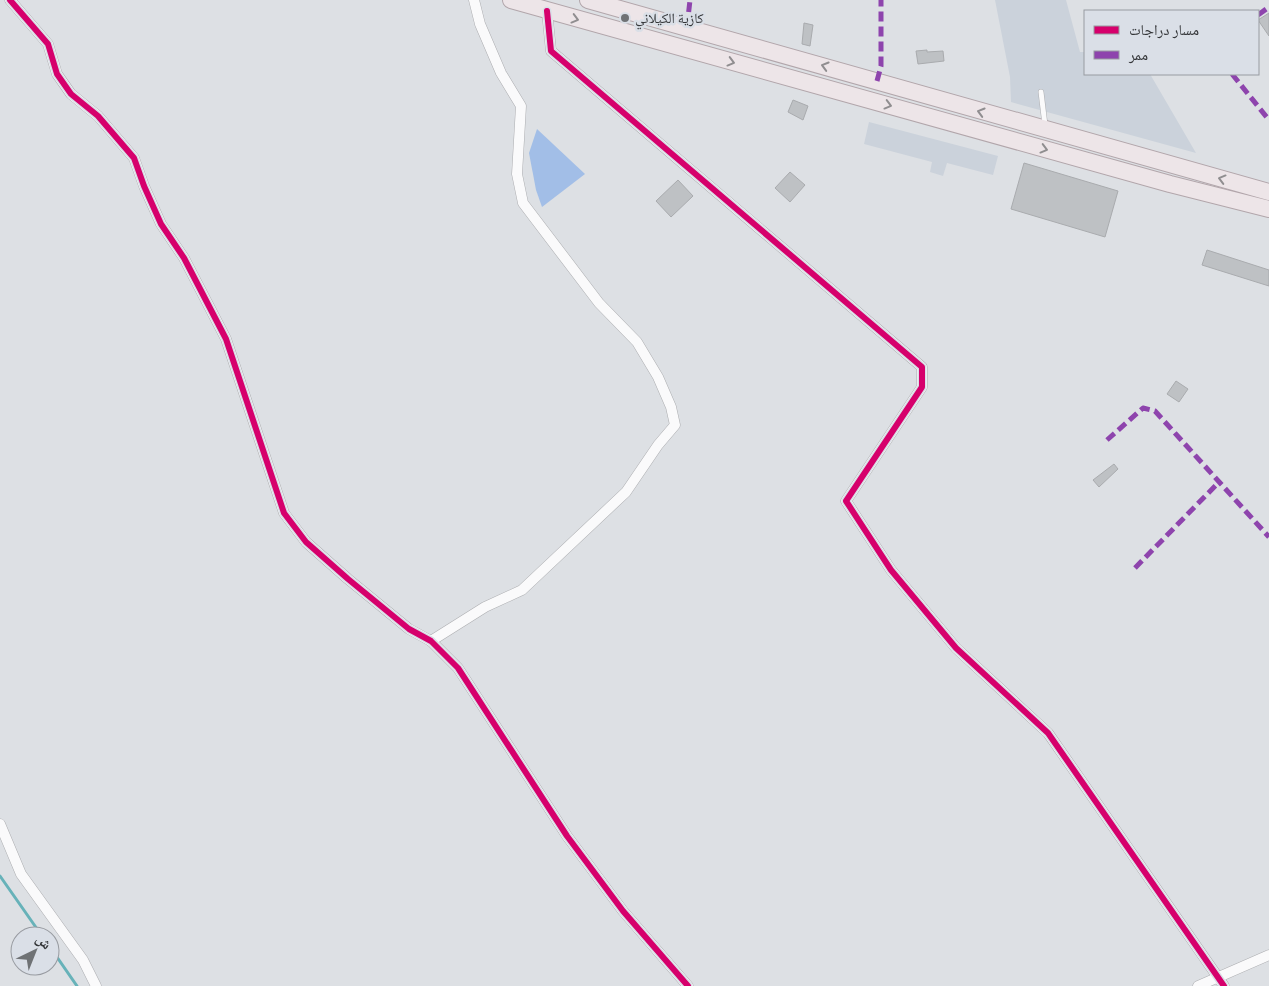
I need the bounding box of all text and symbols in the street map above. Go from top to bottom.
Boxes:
place label: كازية الكيلاني [635,9,704,30]
legend [1084,10,1259,75]
marker: كازية الكيلاني [619,12,631,24]
one-way arrow [570,13,578,23]
text: مسار دراجات [1129,20,1199,39]
text: ممر [1128,45,1148,64]
one-way arrow [727,56,736,67]
one-way arrow [822,62,830,72]
one-way arrow [883,100,891,110]
one-way arrow [977,108,986,118]
one-way arrow [1040,143,1049,154]
one-way arrow [1218,174,1226,185]
north arrow [10,926,60,976]
text: ش [32,930,56,953]

